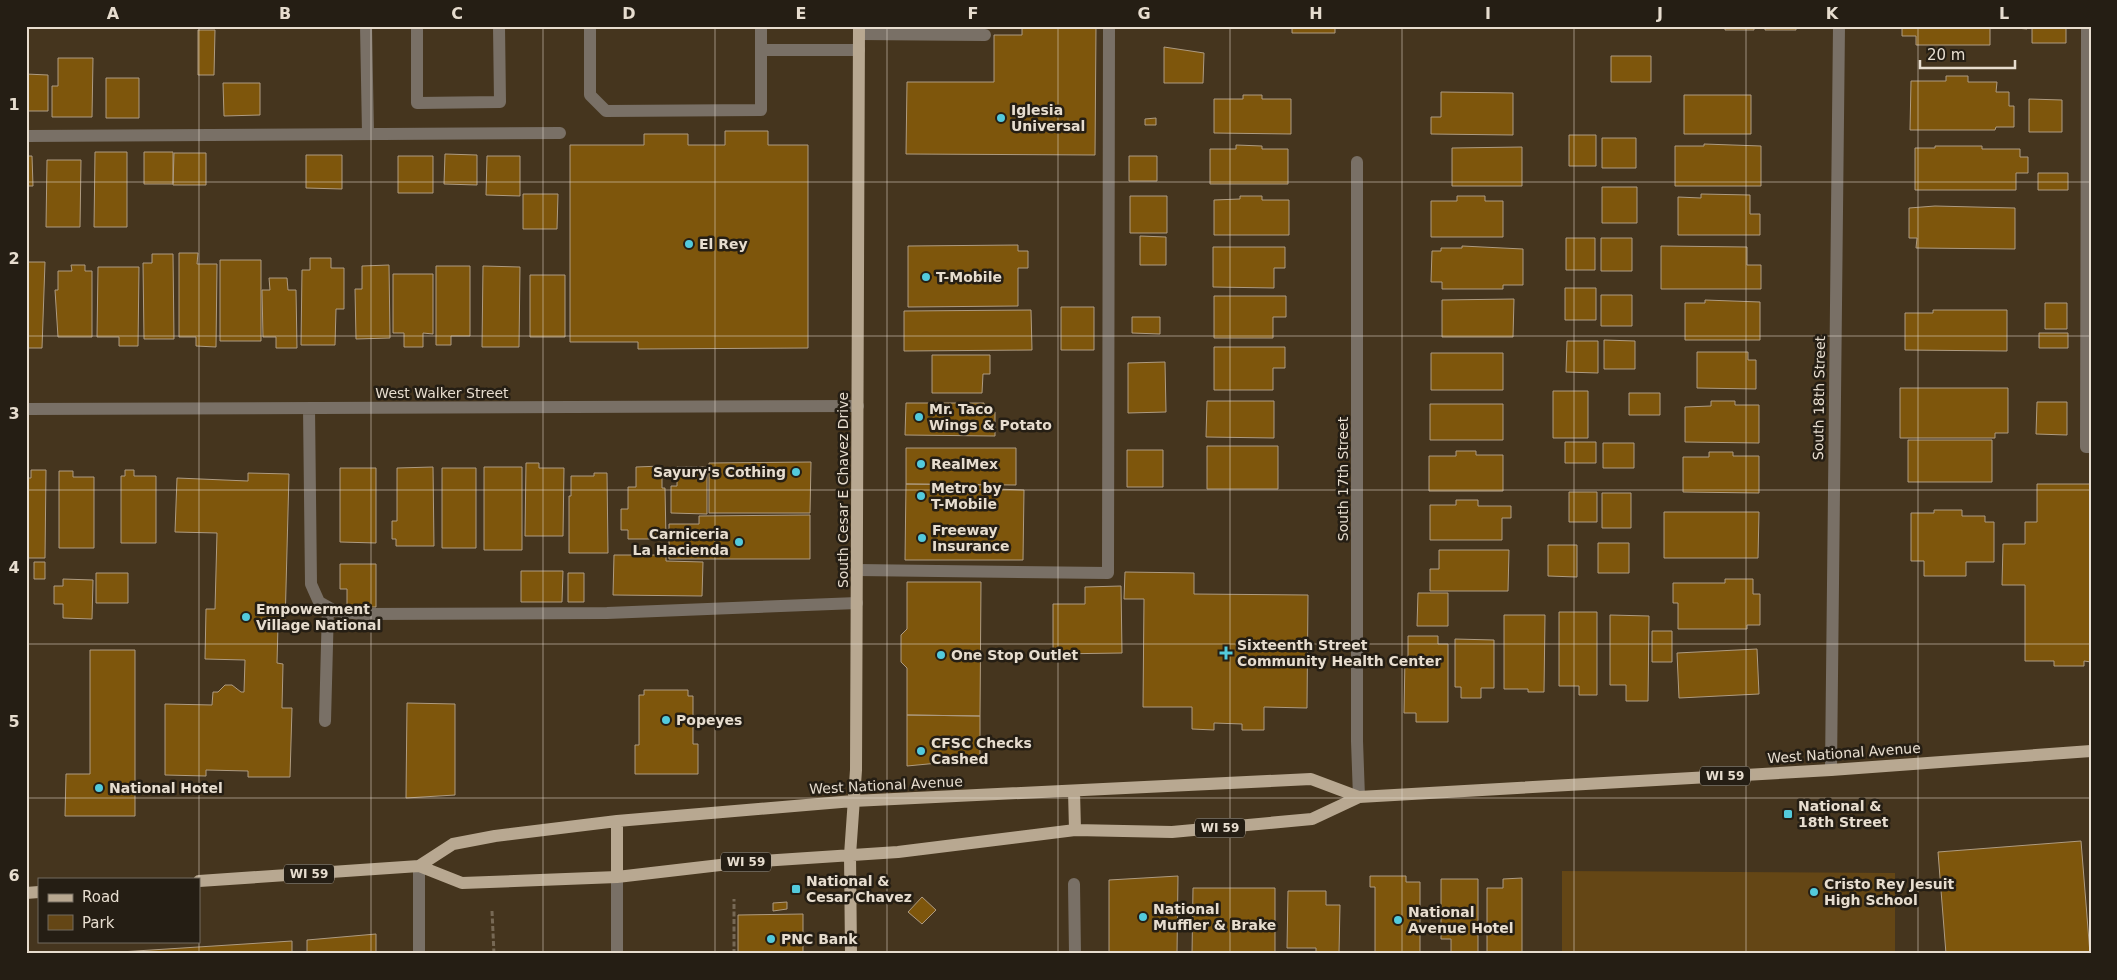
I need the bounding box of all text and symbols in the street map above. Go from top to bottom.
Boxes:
text: A [107,4,120,23]
text: B [279,4,291,23]
text: C [451,4,463,23]
text: D [622,4,636,23]
text: E [796,4,806,23]
text: F [968,4,978,23]
text: G [1137,4,1151,23]
text: H [1309,4,1323,23]
text: I [1485,4,1491,23]
text: J [1656,4,1663,23]
text: K [1826,4,1839,23]
text: L [1999,4,2009,23]
scale bar [1920,38,2014,70]
text: 20 m [1927,46,1965,64]
text: 1 [8,95,20,114]
place label: Iglesia Universal [1011,102,1085,134]
marker: Iglesia Universal [995,112,1007,124]
place label: El Rey [699,236,748,252]
marker: El Rey [683,238,695,250]
text: 2 [8,249,20,268]
place label: T-Mobile [936,269,1002,285]
marker: T-Mobile [920,271,932,283]
street label: South 18th Street [1810,335,1828,460]
street label: West Walker Street [375,385,509,401]
street label: South Cesar E Chavez Drive [835,392,851,588]
place label: Mr. Taco Wings & Potato [929,401,1052,433]
text: 3 [8,404,20,423]
marker: Mr. Taco Wings & Potato [913,411,925,423]
street label: South 17th Street [1335,416,1351,541]
place label: RealMex [931,456,998,472]
marker: RealMex [915,458,927,470]
place label: Sayury's Cothing [653,464,786,480]
marker: Sayury's Cothing [790,466,802,478]
place label: Metro by T-Mobile [931,480,1002,512]
marker: Metro by T-Mobile [915,490,927,502]
place label: Freeway Insurance [932,522,1010,554]
place label: Carniceria La Hacienda [633,526,729,558]
marker: Freeway Insurance [916,532,928,544]
marker: Carniceria La Hacienda [733,536,745,548]
text: 4 [8,558,20,577]
place label: Empowerment Village National [256,601,381,633]
marker: Empowerment Village National [240,611,252,623]
place label: Sixteenth Street Community Health Center [1237,637,1441,669]
marker: Sixteenth Street Community Health Center [1219,646,1233,660]
place label: One Stop Outlet [951,647,1078,663]
marker: One Stop Outlet [935,649,947,661]
text: 5 [8,712,20,731]
place label: Popeyes [676,712,742,728]
marker: Popeyes [660,714,672,726]
place label: CFSC Checks Cashed [931,735,1032,767]
street label: West National Avenue [1767,740,1921,766]
marker: CFSC Checks Cashed [915,745,927,757]
road number: WI 59 [1700,766,1750,786]
street label: West National Avenue [809,773,963,797]
place label: National Hotel [109,780,223,796]
marker: National Hotel [93,782,105,794]
place label: National & 18th Street [1798,798,1889,830]
marker: National & 18th Street [1782,808,1794,820]
road number: WI 59 [1195,818,1245,838]
road number: WI 59 [721,852,771,872]
road number: WI 59 [284,864,334,884]
text: 6 [8,866,20,885]
place label: National & Cesar Chavez [806,873,912,905]
place label: Cristo Rey Jesuit High School [1824,876,1955,908]
legend [38,878,200,942]
marker: National & Cesar Chavez [790,883,802,895]
marker: Cristo Rey Jesuit High School [1808,886,1820,898]
text: Road [82,888,120,906]
place label: National Muffler & Brake [1153,901,1276,933]
place label: National Avenue Hotel [1408,904,1514,936]
marker: National Muffler & Brake [1137,911,1149,923]
text: Park [82,914,115,932]
marker: National Avenue Hotel [1392,914,1404,926]
place label: PNC Bank [781,931,858,947]
marker: PNC Bank [765,933,777,945]

